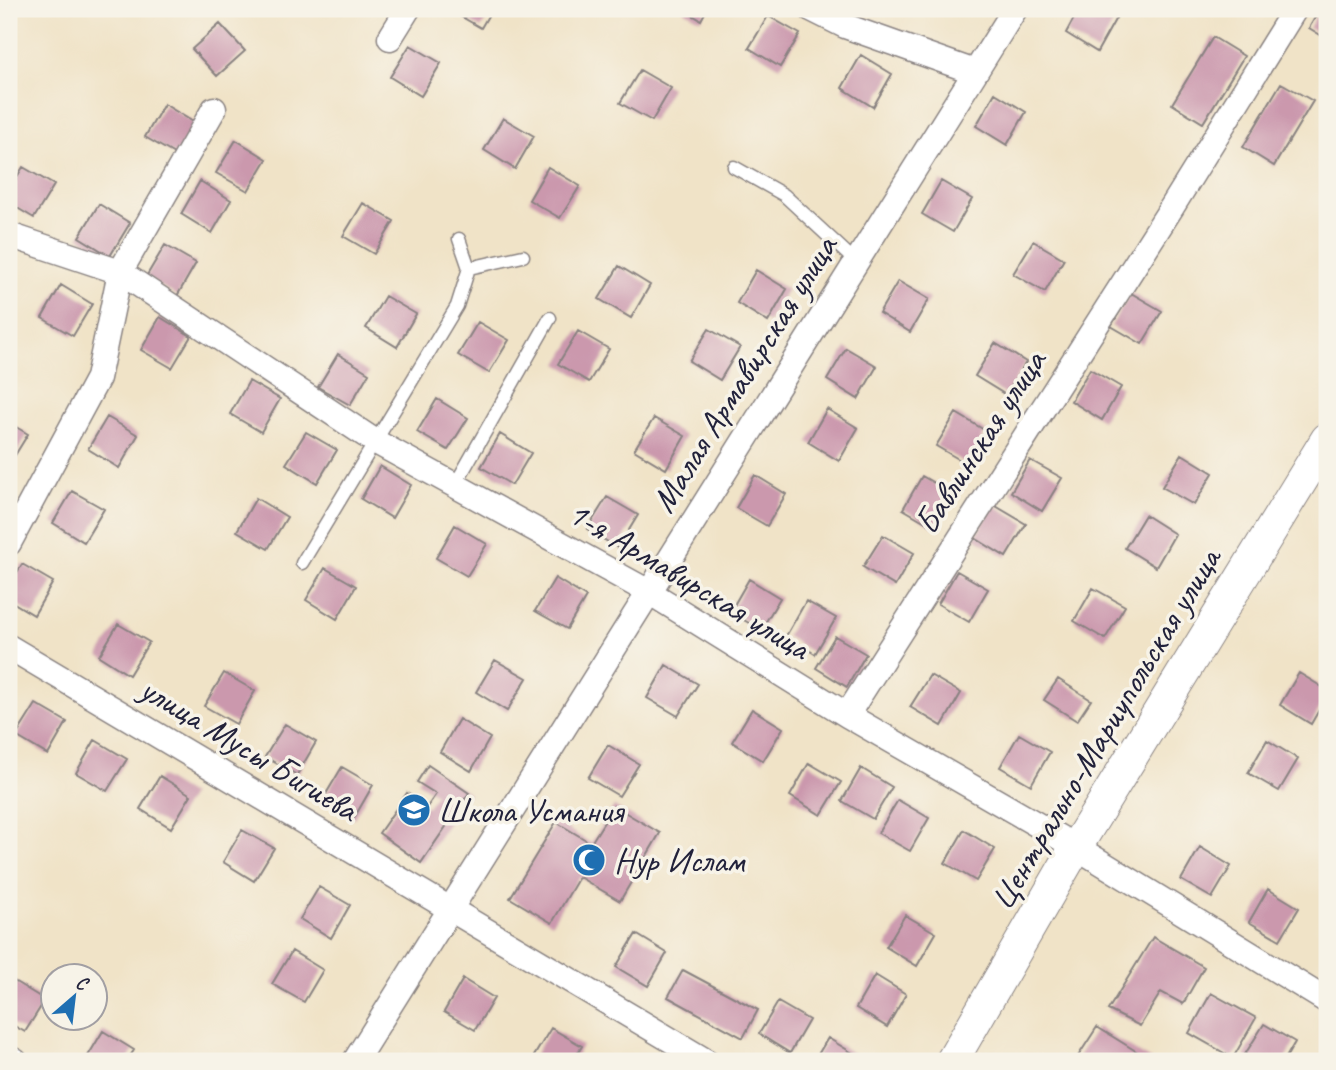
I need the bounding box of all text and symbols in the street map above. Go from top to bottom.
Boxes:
street label: Малая Армавирская улица [641,225,849,521]
street label: Бавлинская улица [904,339,1058,542]
street label: 1-я Армавирская улица [560,490,820,671]
street label: Центрально-Мариупольская улица [979,538,1232,918]
street label: улица Мусы Бигиева [130,665,368,833]
place label: Школа Усмания [438,788,625,833]
school or university icon: Школа Усмания [395,791,433,829]
place label: Нур Ислам [614,838,746,883]
mosque icon: Нур Ислам [570,841,608,879]
north arrow [38,962,108,1032]
text: С [72,970,94,997]

